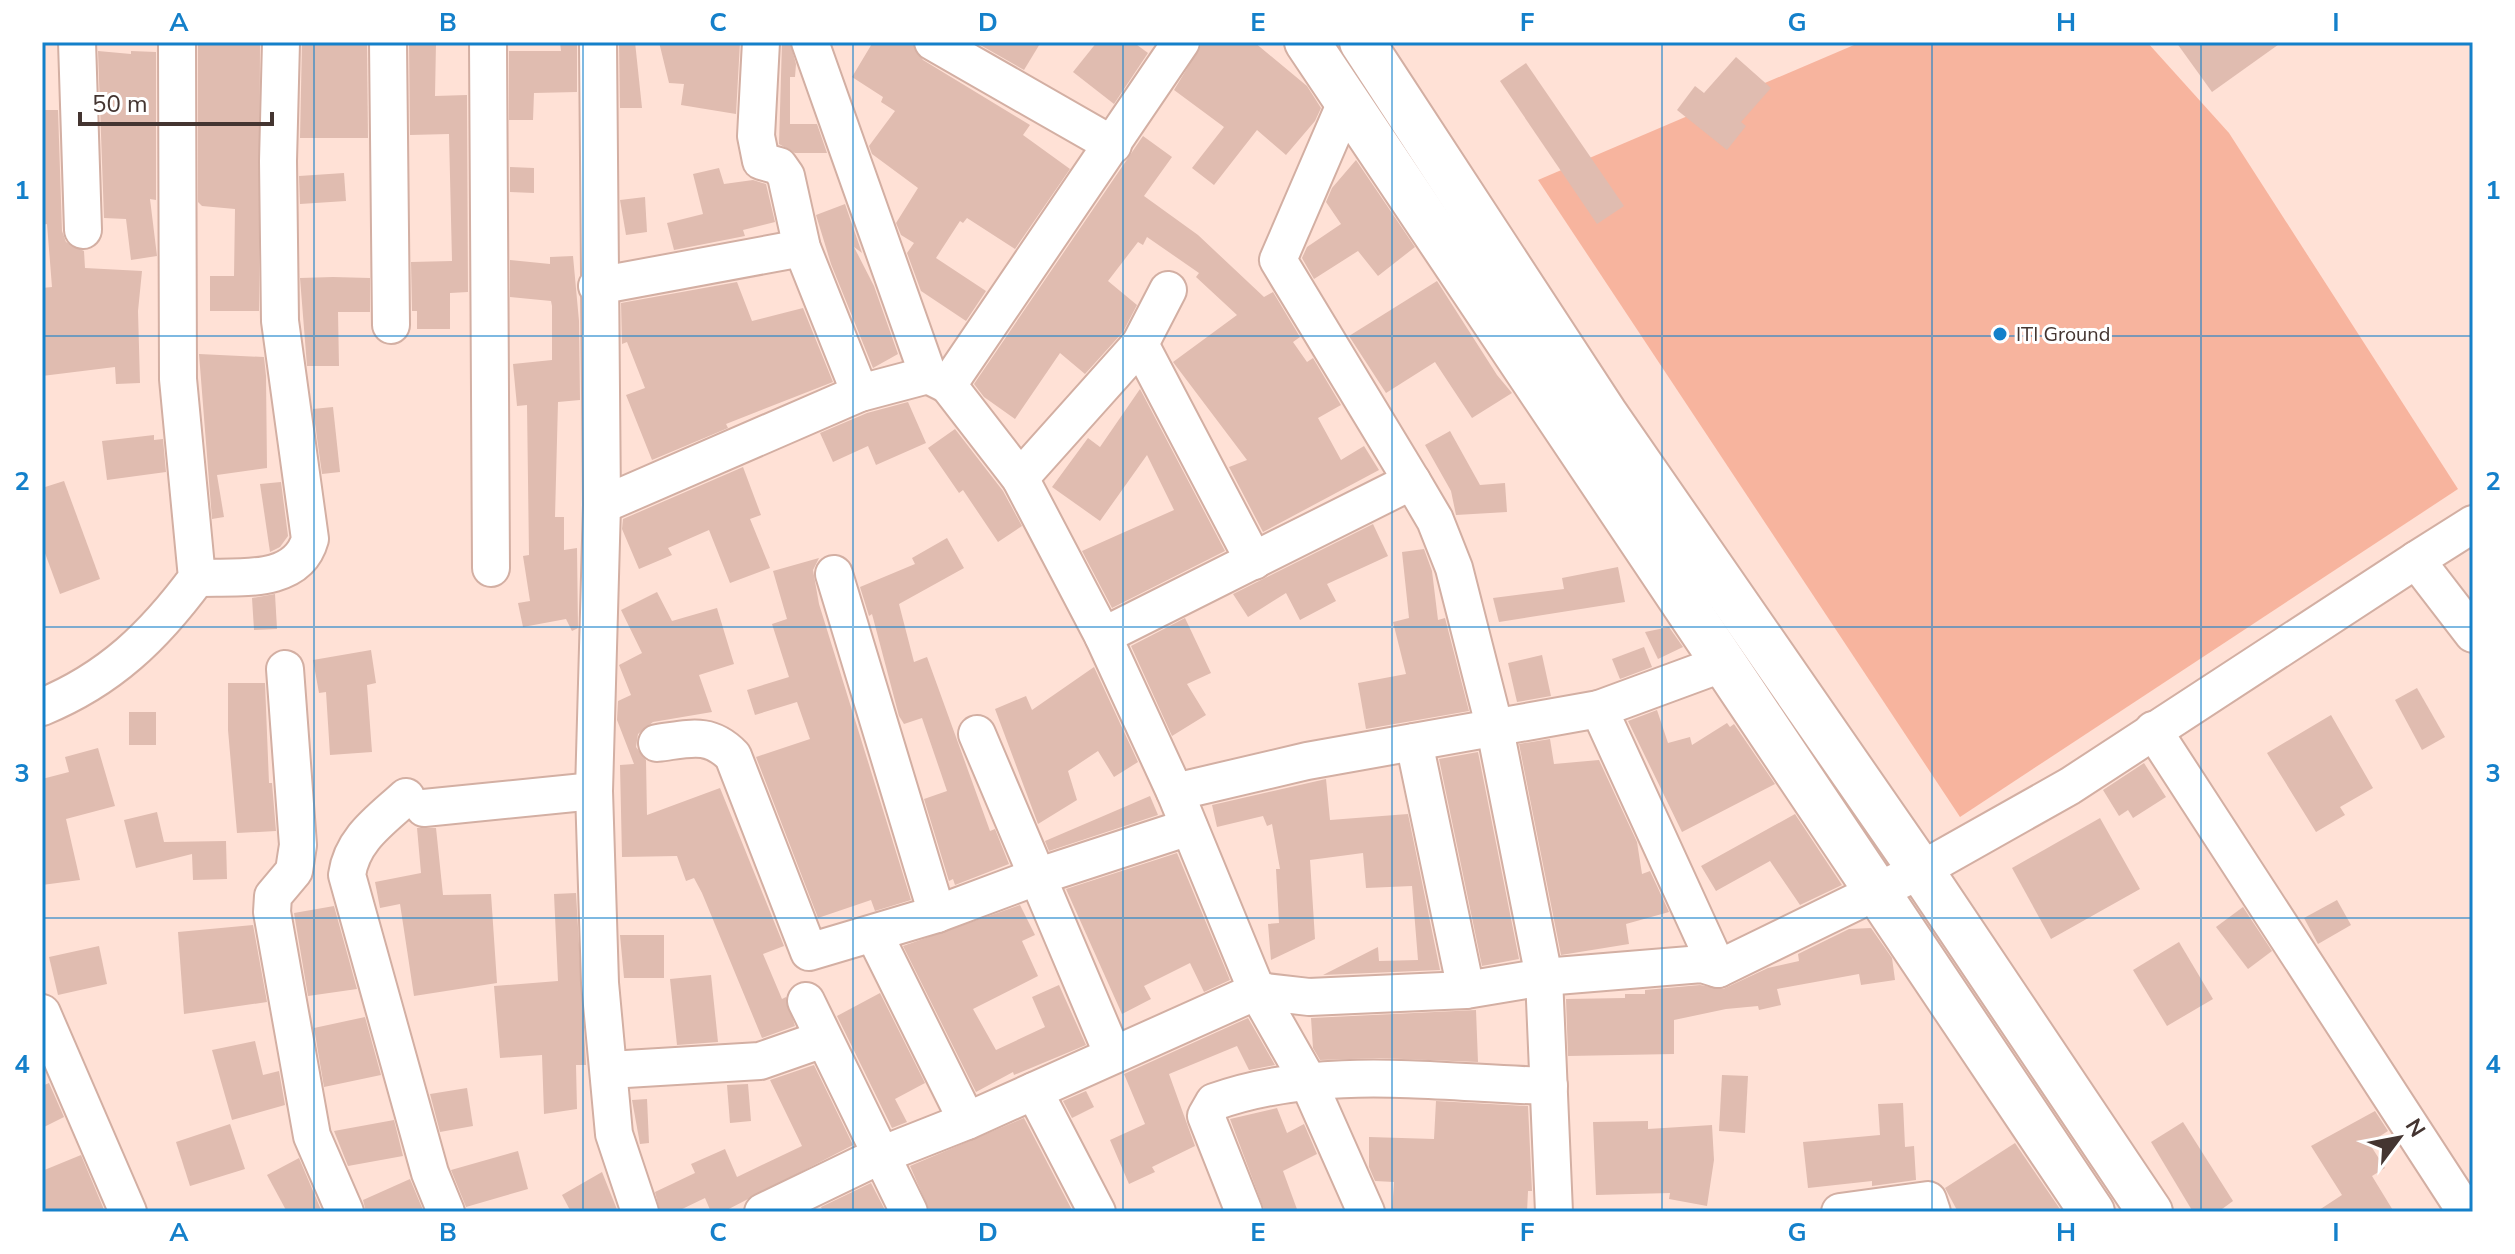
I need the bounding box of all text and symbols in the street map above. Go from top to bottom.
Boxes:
text: A [169,5,189,40]
text: B [439,5,457,40]
text: C [709,5,727,40]
text: D [978,5,998,40]
text: E [1250,5,1266,40]
text: F [1520,5,1534,40]
text: G [1787,5,1807,40]
text: H [2056,5,2076,40]
text: I [2332,5,2340,40]
scale bar [80,76,272,126]
text: 50 m [92,88,148,120]
text: 1 [14,173,30,208]
text: 1 [2485,173,2501,208]
place label: ITI Ground [2016,321,2110,348]
marker: ITI Ground [1991,325,2009,343]
text: 2 [14,464,30,499]
text: 2 [2485,464,2501,499]
text: 3 [14,756,30,791]
text: 3 [2485,756,2501,791]
text: 4 [14,1047,30,1082]
text: 4 [2485,1047,2501,1082]
north arrow [2359,1098,2439,1178]
text: N [2398,1113,2432,1143]
text: A [169,1215,189,1250]
text: B [439,1215,457,1250]
text: C [709,1215,727,1250]
text: D [978,1215,998,1250]
text: E [1250,1215,1266,1250]
text: F [1520,1215,1534,1250]
text: G [1787,1215,1807,1250]
text: H [2056,1215,2076,1250]
text: I [2332,1215,2340,1250]

